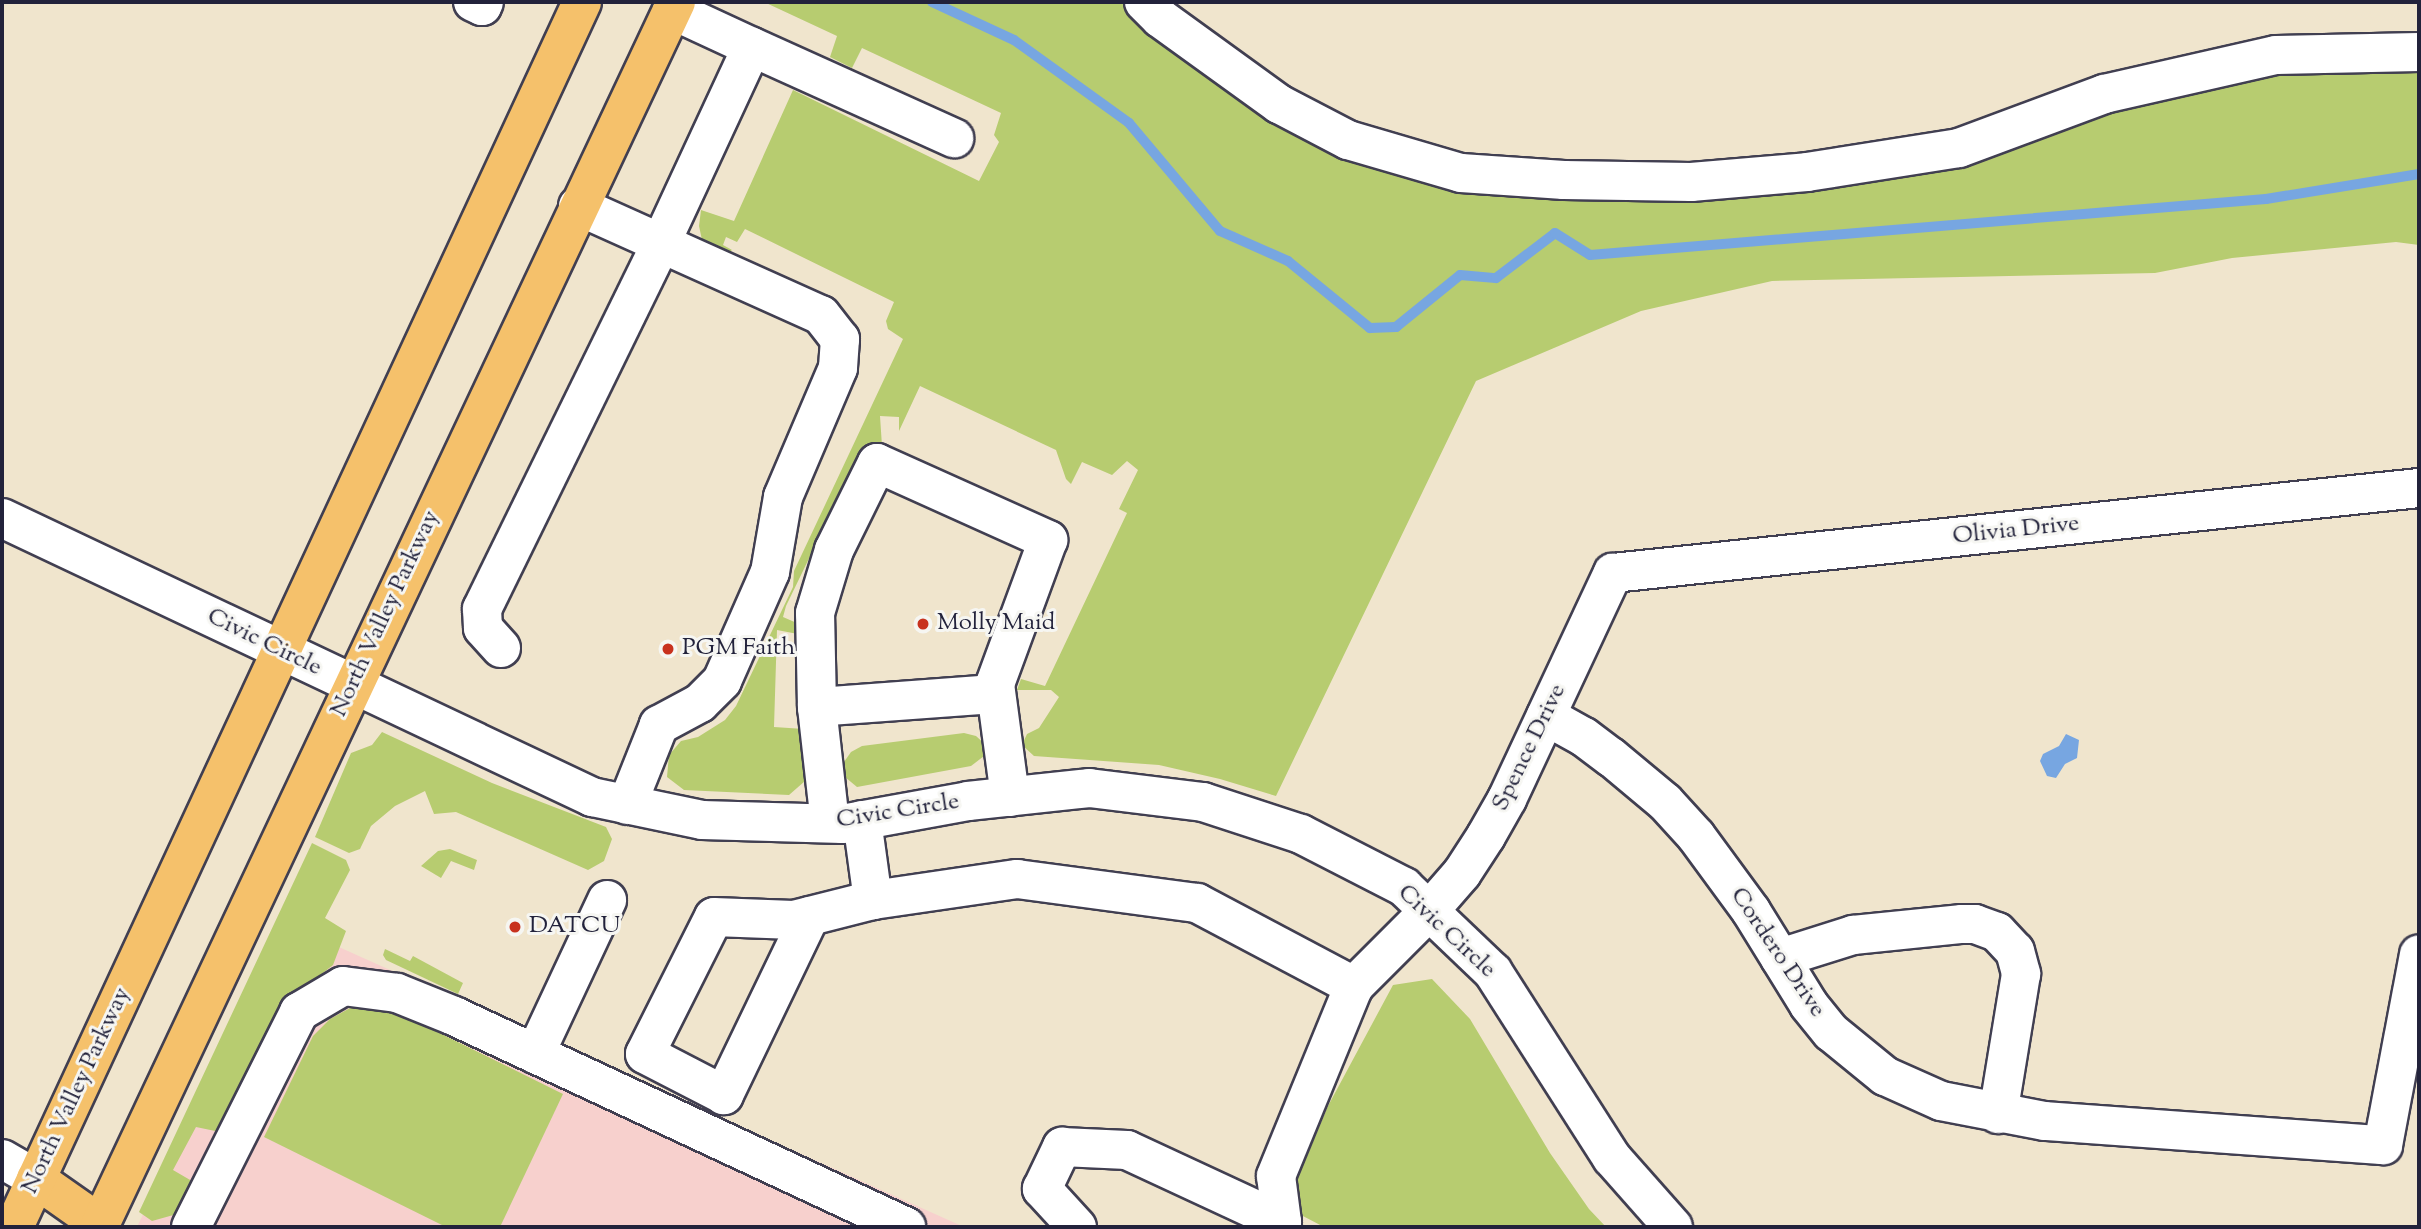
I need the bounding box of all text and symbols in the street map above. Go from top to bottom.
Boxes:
street label: North Valley Parkway [326,506,446,722]
street label: Olivia Drive [1951,510,2081,552]
street label: Civic Circle [202,603,326,683]
place label: Molly Maid [937,610,1055,638]
marker: Molly Maid [915,616,931,632]
place label: PGM Faith [682,635,795,663]
marker: PGM Faith [660,641,676,657]
street label: Spence Drive [1487,680,1573,816]
street label: Civic Circle [835,788,961,836]
street label: Civic Circle [1391,879,1501,985]
street label: Cordero Drive [1723,883,1831,1023]
place label: DATCU [529,913,620,941]
marker: DATCU [507,919,523,935]
street label: North Valley Parkway [17,983,137,1199]

